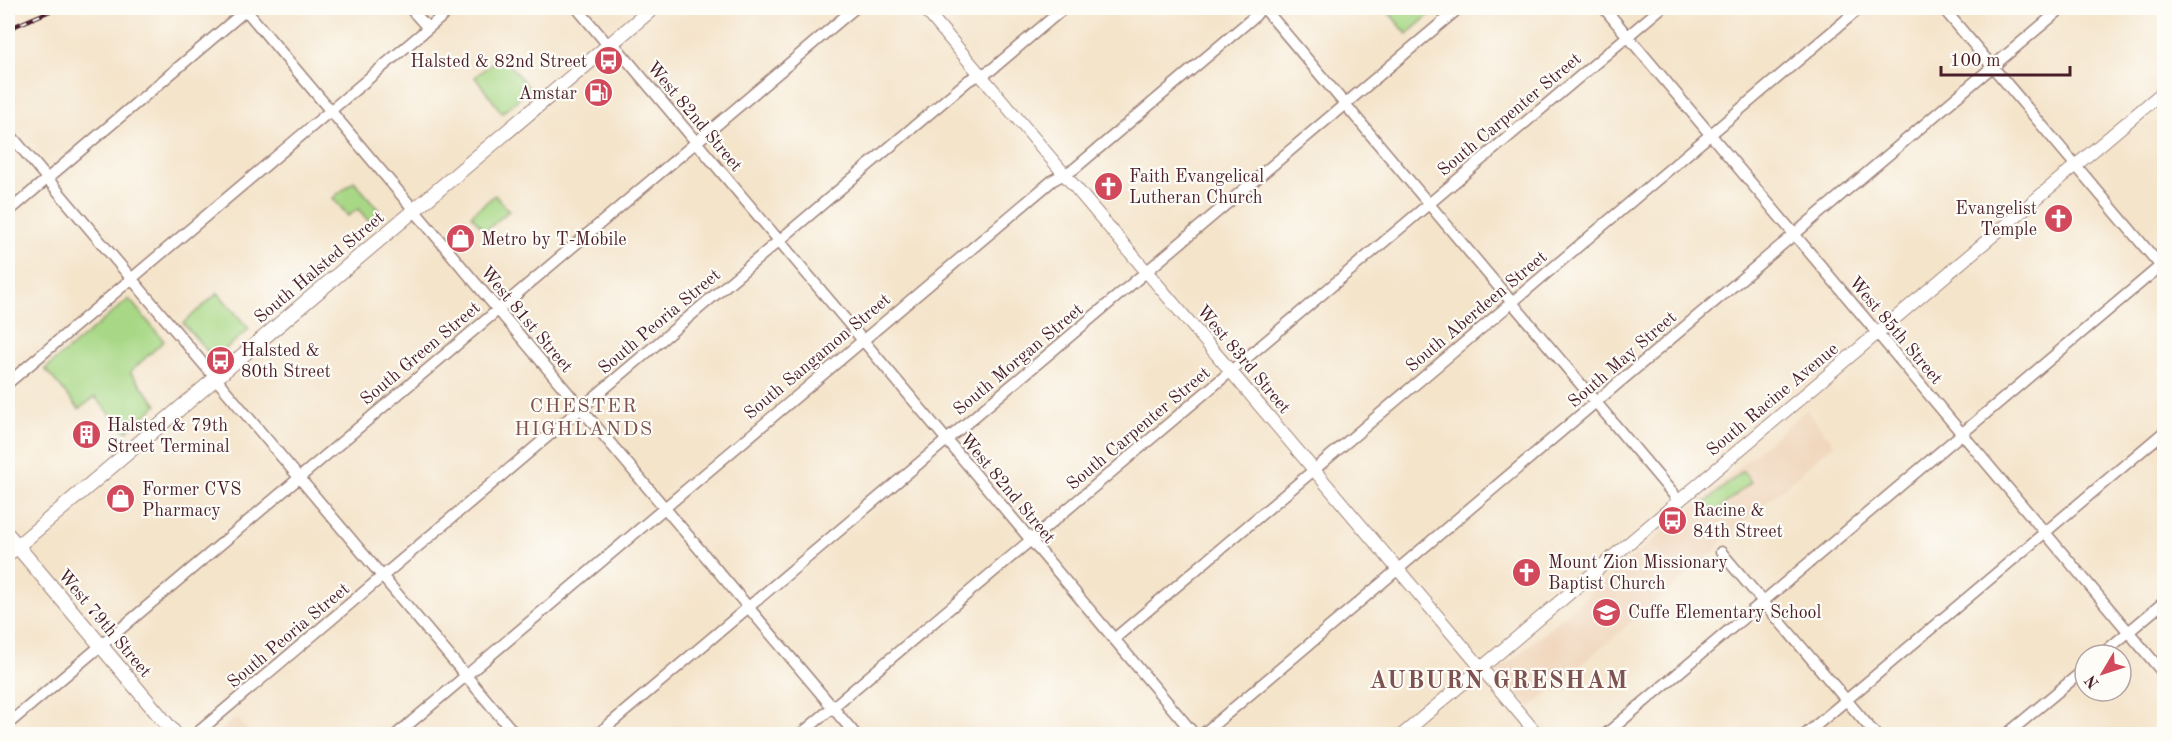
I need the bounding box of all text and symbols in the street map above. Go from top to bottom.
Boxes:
scale bar [1941,39,2070,77]
bus stop icon: Halsted & 82nd Street [592,45,624,77]
street label: South Carpenter Street [1434,50,1585,180]
text: 100 m [1950,52,2001,70]
place label: Halsted & 82nd Street [410,53,587,71]
street label: West 82nd Street [643,58,745,175]
fuel station icon: Amstar [582,77,614,109]
place label: Amstar [519,85,578,103]
place label: Faith Evangelical Lutheran Church [1129,168,1264,207]
church icon: Faith Evangelical Lutheran Church [1092,170,1124,202]
place label: Evangelist Temple [1955,200,2037,239]
church icon: Evangelist Temple [2042,202,2074,234]
street label: South Halsted Street [251,208,388,327]
shop icon: Metro by T-Mobile [444,223,476,255]
place label: Metro by T-Mobile [481,231,627,249]
street label: South Aberdeen Street [1403,248,1551,376]
street label: West 81st Street [477,263,576,376]
street label: South Peoria Street [595,266,724,378]
street label: West 85th Street [1845,273,1945,388]
street label: South Sangamon Street [741,290,894,423]
street label: South Green Street [357,299,484,409]
street label: South Morgan Street [950,300,1087,419]
street label: West 83rd Street [1193,302,1294,417]
street label: South May Street [1565,308,1680,411]
street label: South Racine Avenue [1703,340,1842,460]
place label: Halsted & 80th Street [241,342,331,381]
bus stop icon: Halsted & 80th Street [204,344,236,376]
street label: South Carpenter Street [1063,364,1214,494]
district label: CHESTER HIGHLANDS [514,397,654,440]
place label: Halsted & 79th Street Terminal [107,417,230,456]
building icon: Halsted & 79th Street Terminal [70,419,102,451]
street label: West 82nd Street [956,430,1058,547]
place label: Former CVS Pharmacy [142,481,241,520]
shop icon: Former CVS Pharmacy [105,483,137,515]
place label: Racine & 84th Street [1693,502,1783,541]
bus stop icon: Racine & 84th Street [1656,504,1688,536]
place label: Mount Zion Missionary Baptist Church [1548,554,1728,593]
church icon: Mount Zion Missionary Baptist Church [1511,556,1543,588]
street label: West 79th Street [54,566,154,681]
street label: South Peoria Street [224,580,353,692]
school or university icon: Cuffe Elementary School [1591,596,1623,628]
place label: Cuffe Elementary School [1628,604,1822,622]
north arrow [2073,643,2133,703]
district label: AUBURN GRESHAM [1369,670,1629,694]
text: N [2082,671,2103,691]

